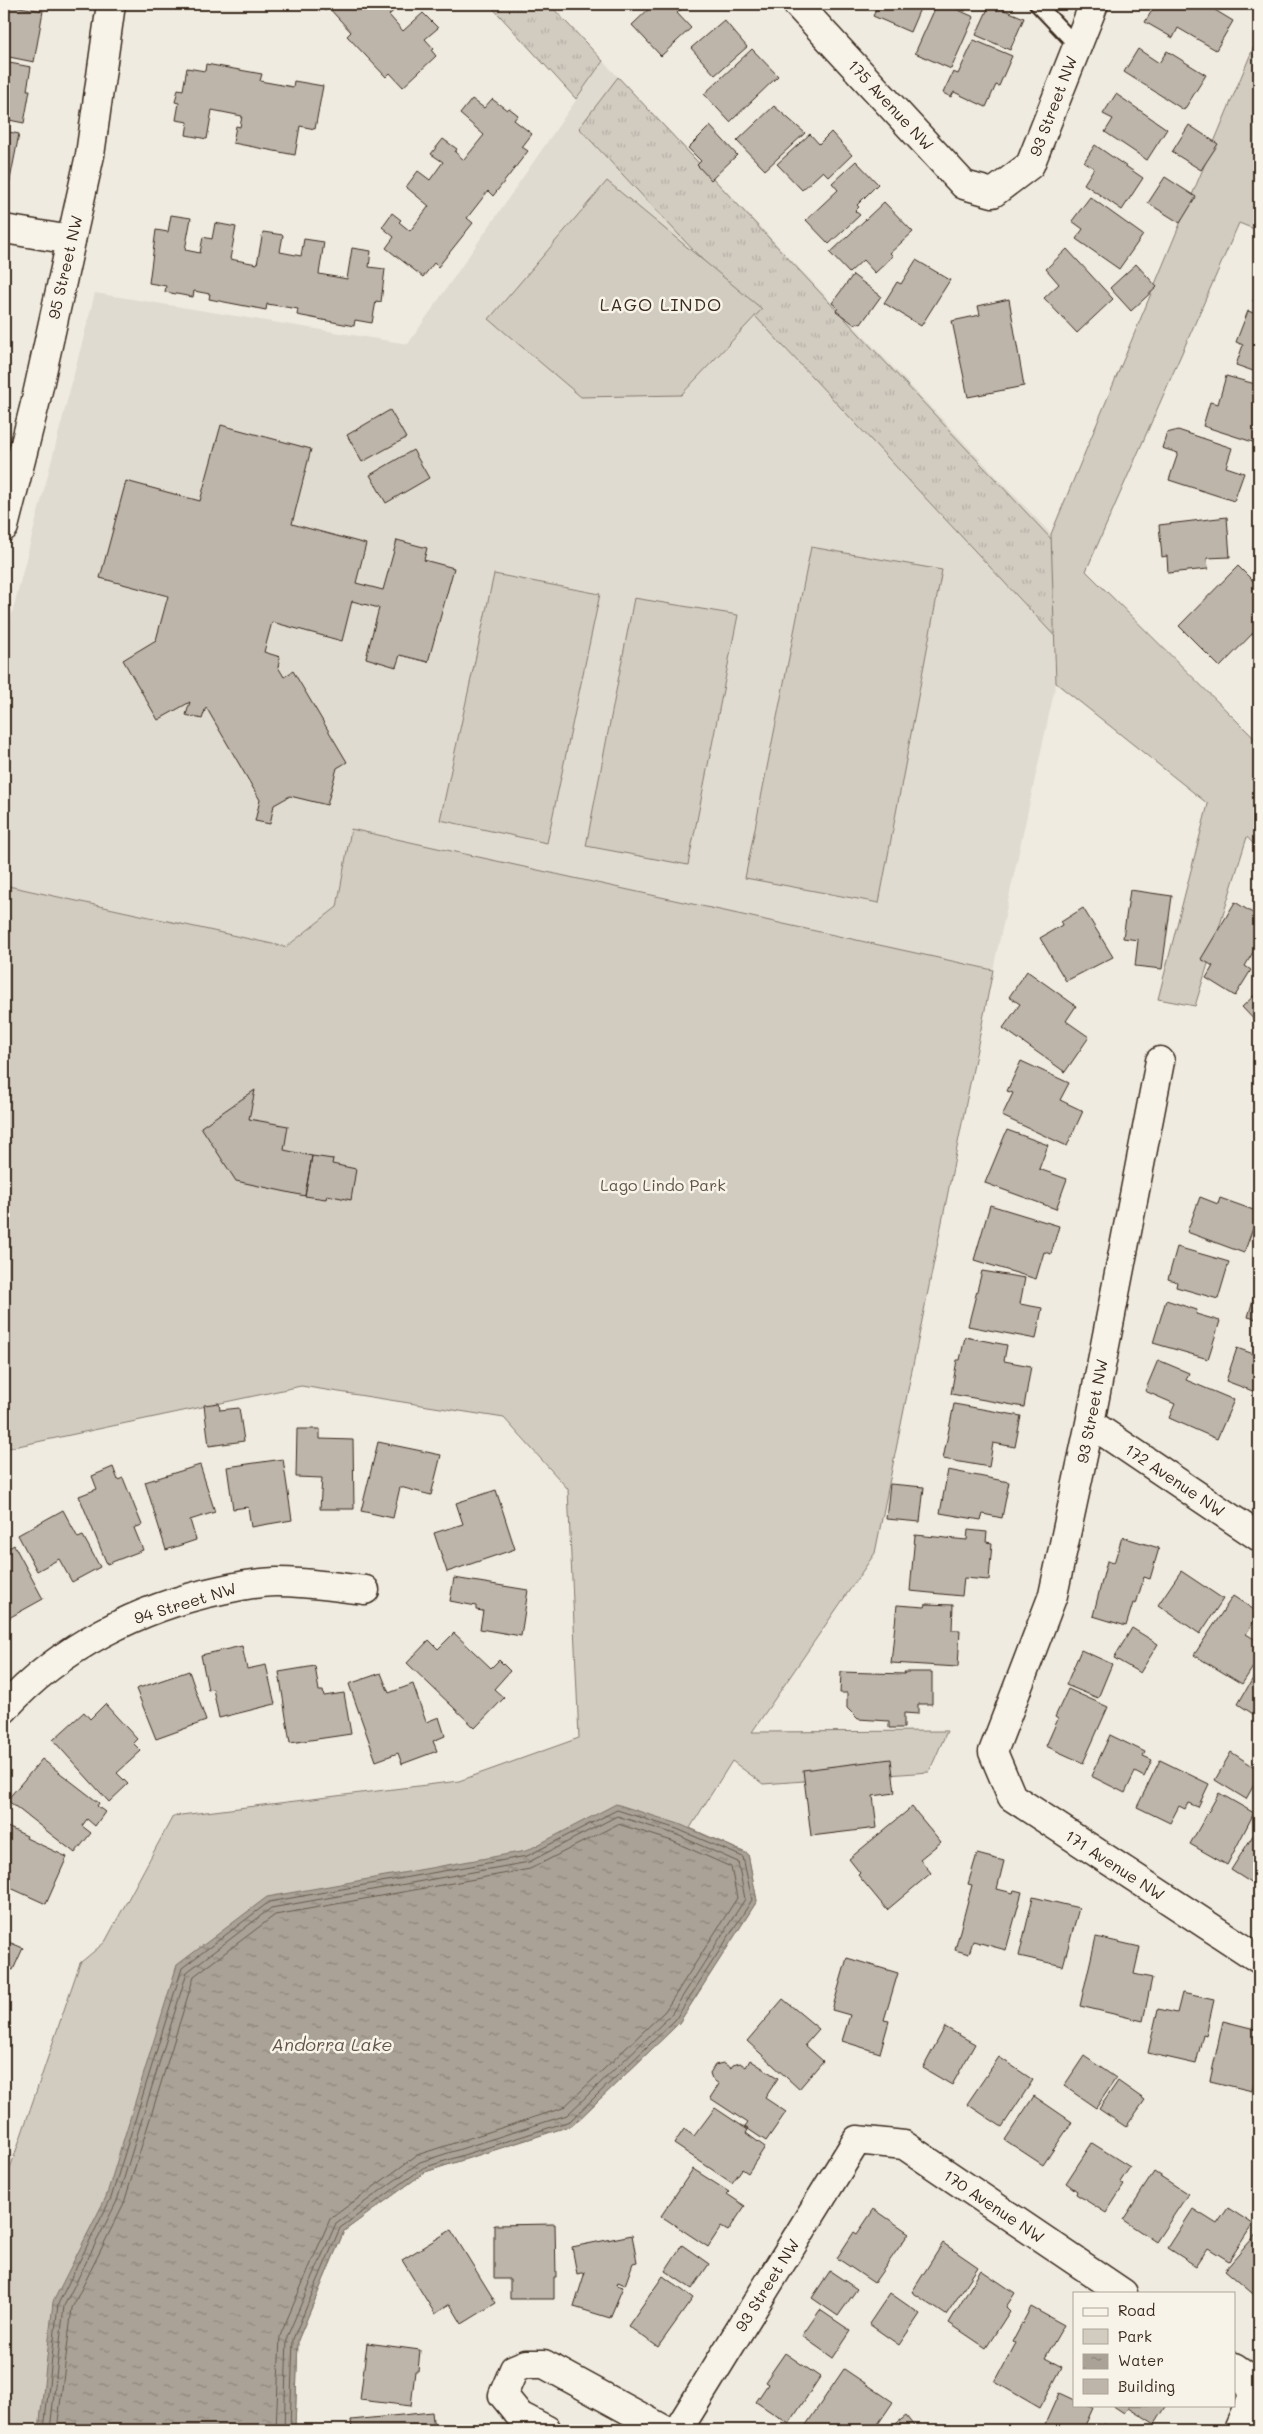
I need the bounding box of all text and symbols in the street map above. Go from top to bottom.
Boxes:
street label: 93 Street NW [1024,53,1081,159]
street label: 175 Avenue NW [844,55,939,155]
street label: 95 Street NW [42,213,87,321]
district label: LAGO LINDO [600,292,722,316]
park label: Lago Lindo Park [600,1174,726,1195]
street label: 93 Street NW [1071,1357,1112,1465]
street label: 172 Avenue NW [1121,1438,1229,1521]
street label: 94 Street NW [131,1577,239,1628]
street label: 171 Avenue NW [1061,1825,1169,1905]
water label: Andorra Lake [272,2032,392,2056]
street label: 170 Avenue NW [940,2164,1049,2247]
street label: 93 Street NW [730,2234,804,2335]
legend [1073,2292,1236,2406]
text: Road [1118,2300,1155,2320]
text: Park [1118,2326,1152,2346]
text: Water [1118,2350,1164,2370]
text: Building [1118,2376,1175,2396]

